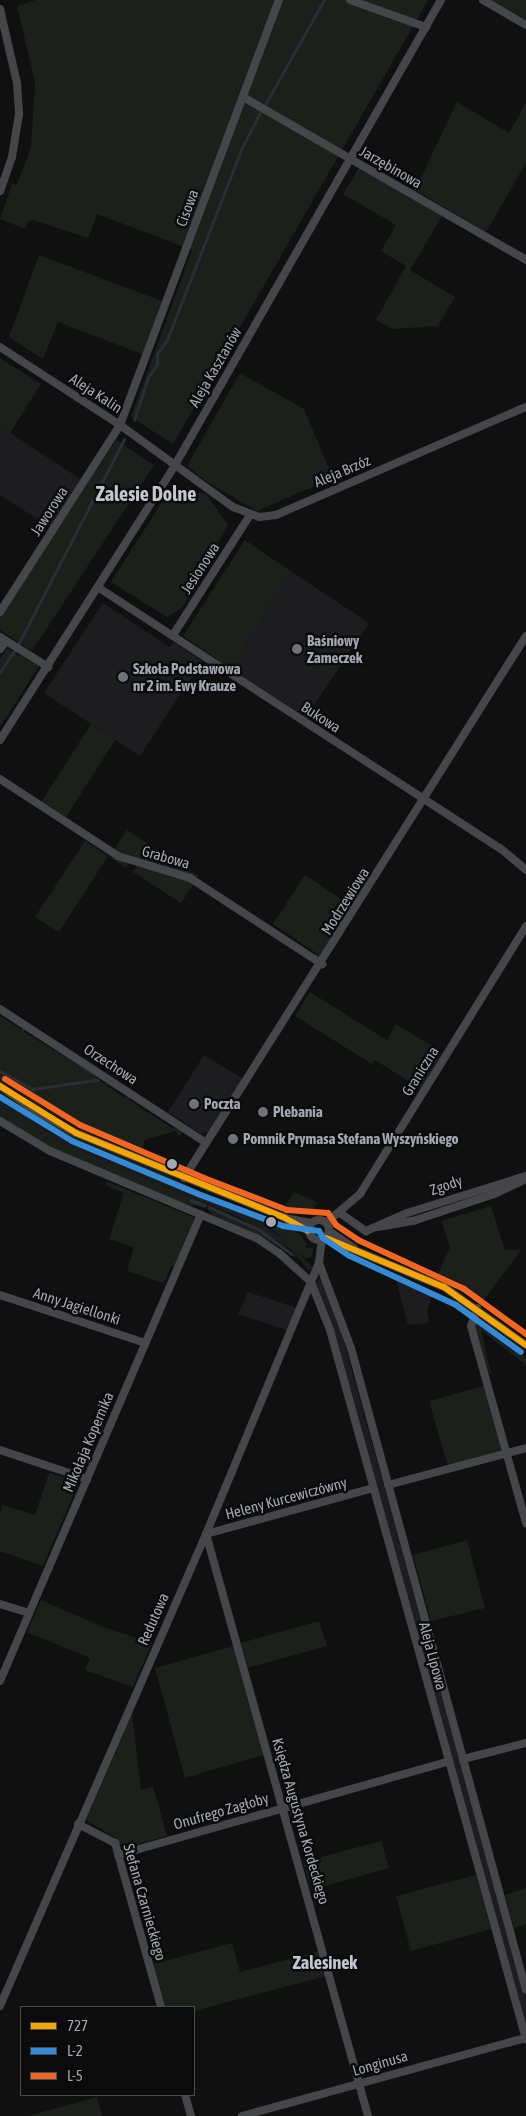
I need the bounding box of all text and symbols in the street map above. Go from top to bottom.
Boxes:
street label: Jarzębinowa [357,142,425,192]
street label: Cisowa [172,187,202,229]
street label: Aleja Kasztanów [185,324,245,410]
street label: Aleja Kalin [66,369,126,417]
street label: Aleja Brzóz [311,451,373,491]
district label: Zalesie Dolne [96,481,196,505]
street label: Jaworowa [27,483,71,539]
street label: Jesionowa [177,539,223,597]
place label: Baśniowy Zameczek [307,631,362,666]
marker: Baśniowy Zameczek [291,643,303,655]
place label: Szkoła Podstawowa nr 2 im. Ewy Krauze [133,659,240,694]
marker: Szkoła Podstawowa nr 2 im. Ewy Krauze [117,671,129,683]
street label: Bukowa [298,698,344,736]
street label: Grabowa [140,842,192,872]
street label: Modrzewiowa [317,864,373,938]
street label: Orzechowa [81,1040,141,1088]
street label: Graniczna [398,1043,442,1099]
place label: Poczta [204,1095,240,1113]
marker: Poczta [188,1098,200,1110]
place label: Plebania [273,1103,323,1121]
marker: Plebania [257,1106,269,1118]
place label: Pomnik Prymasa Stefana Wyszyńskiego [243,1130,459,1148]
marker: Pomnik Prymasa Stefana Wyszyńskiego [227,1133,239,1145]
unlabelled marker [167,1159,177,1169]
street label: Zgody [427,1171,465,1199]
unlabelled marker [266,1217,276,1227]
street label: Anny Jagiellonki [31,1283,123,1329]
street label: Mikołaja Kopernika [59,1389,117,1495]
street label: Heleny Kurcewiczówny [223,1473,349,1523]
street label: Redutowa [134,1590,172,1648]
street label: Aleja Lipowa [415,1620,451,1692]
street label: Księdza Augustyna Kordeckiego [269,1736,333,1906]
street label: Onufrego Zagłoby [171,1789,271,1833]
street label: Stefana Czarnieckiego [120,1841,170,1963]
district label: Zalesinek [293,1952,357,1974]
legend [20,2006,195,2096]
text: 727 [67,2017,88,2034]
text: L-2 [67,2042,83,2059]
street label: Longinusa [350,2047,410,2079]
text: L-5 [67,2067,83,2084]

